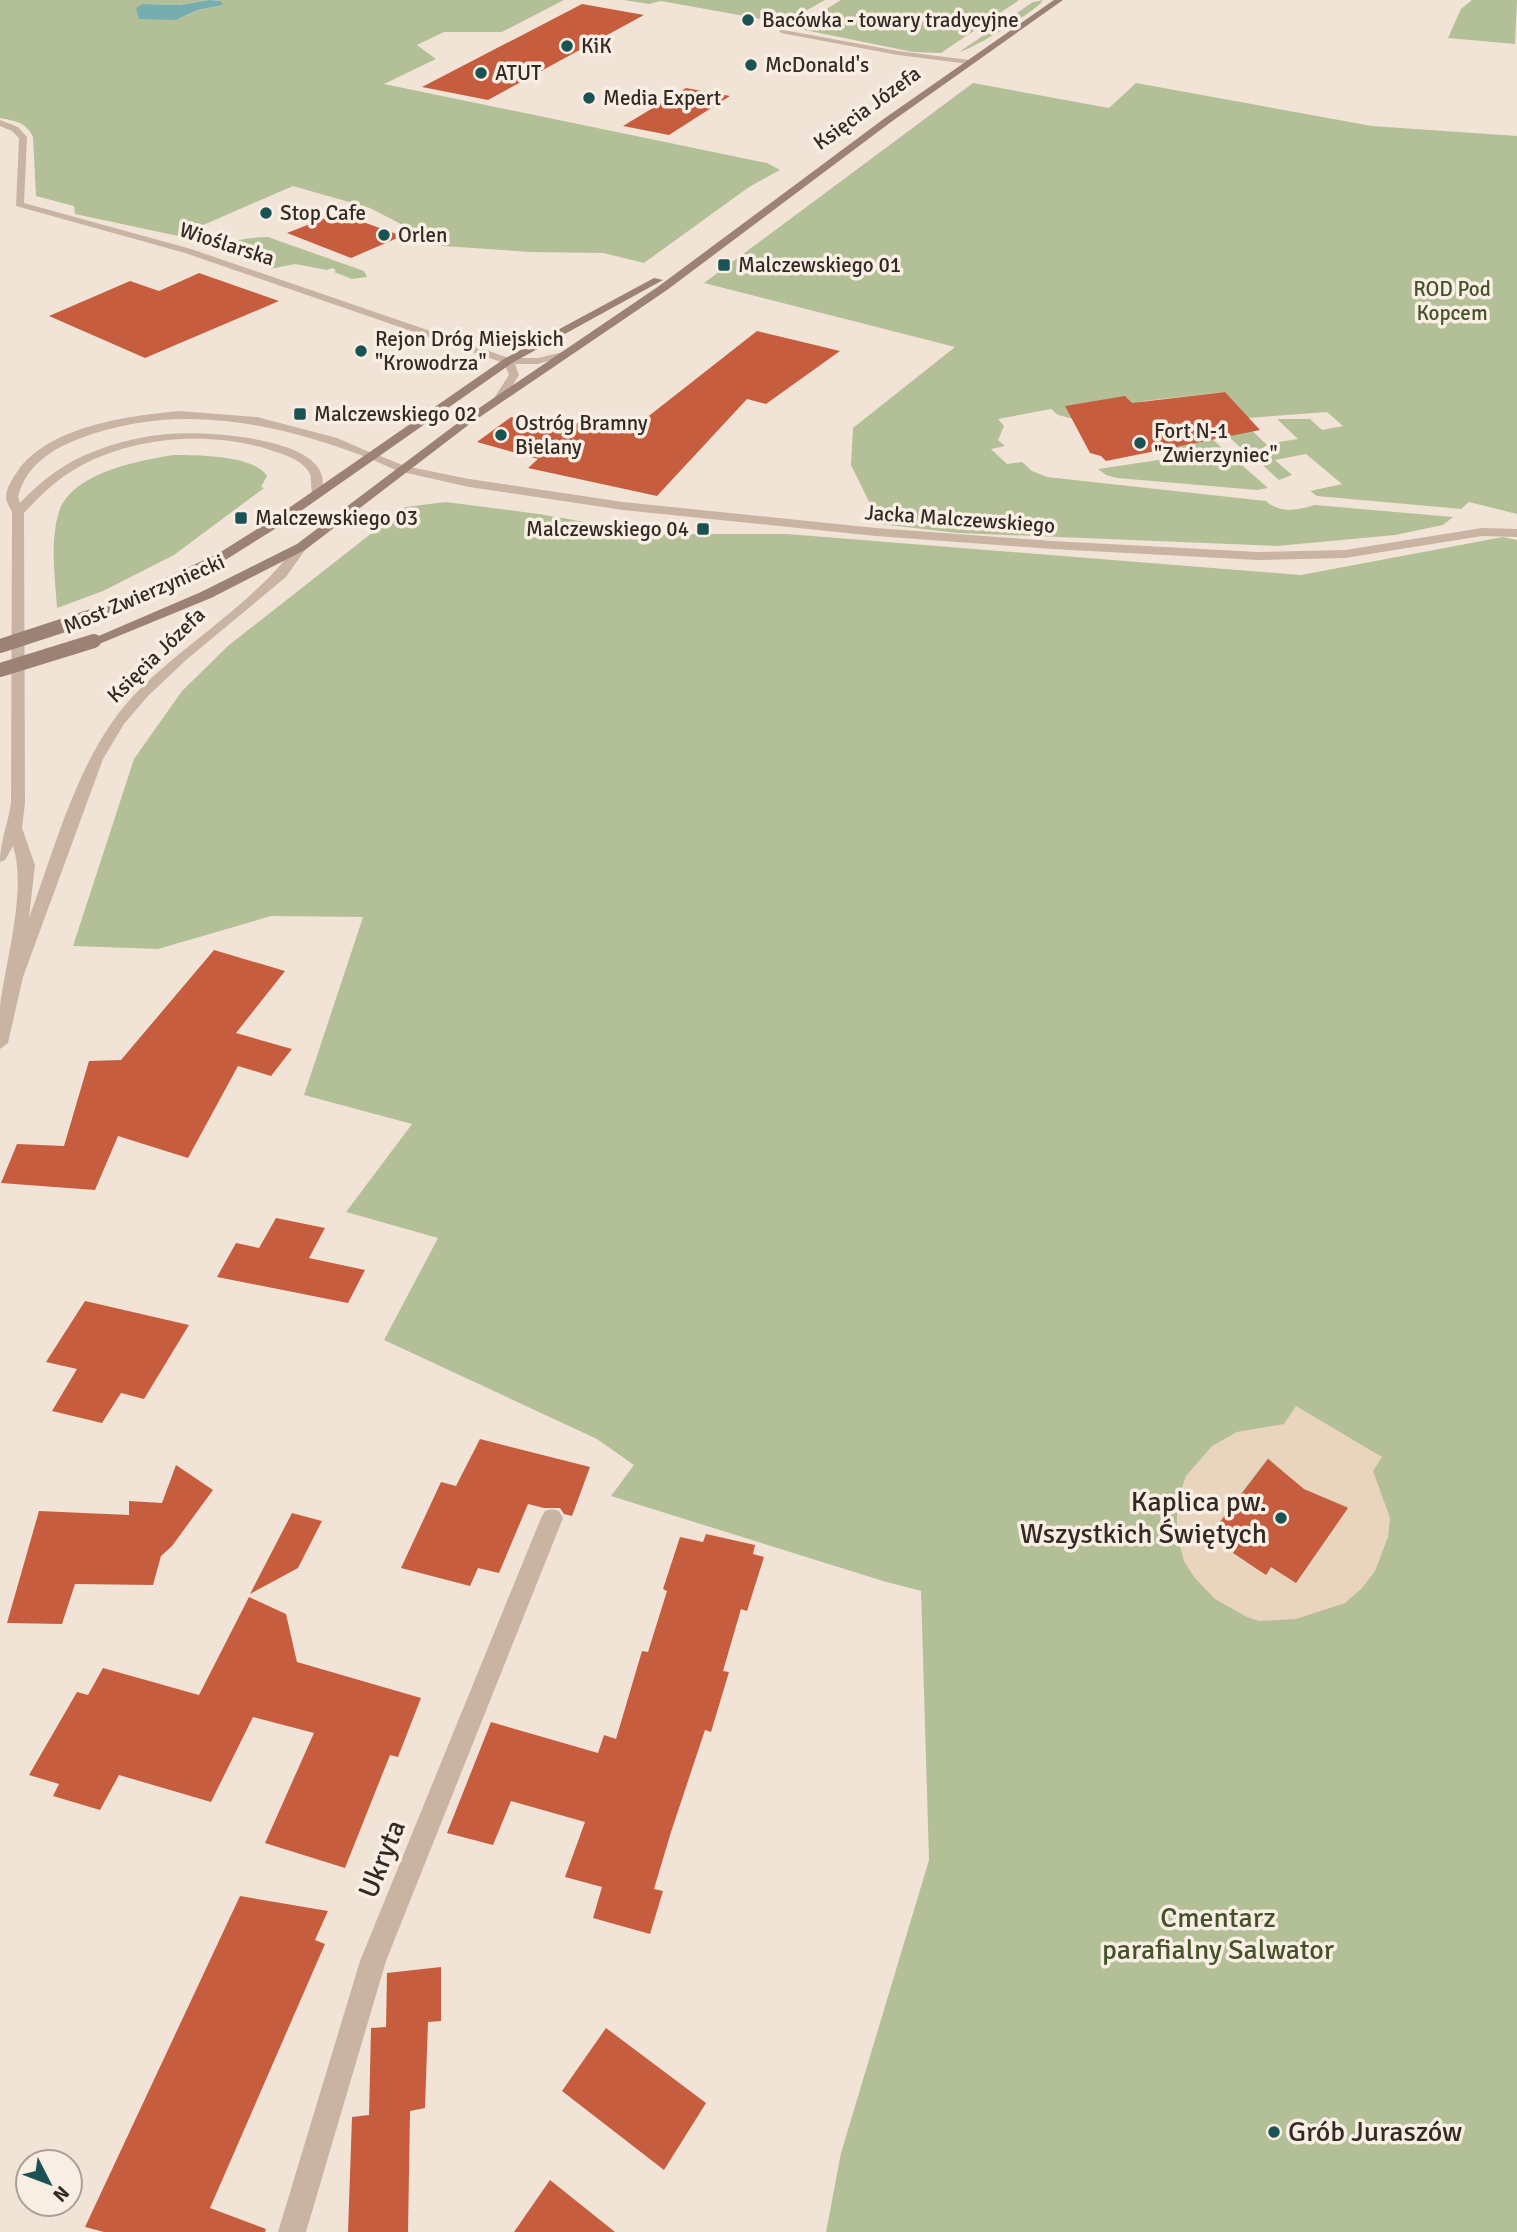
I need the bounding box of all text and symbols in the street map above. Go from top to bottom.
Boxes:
place label: Bacówka - towary tradycyjne [762,7,1019,33]
marker: Bacówka - towary tradycyjne [740,12,756,28]
place label: KiK [581,33,612,59]
marker: KiK [559,38,575,54]
place label: McDonald's [765,52,869,78]
marker: McDonald's [743,57,759,73]
place label: ATUT [495,60,542,86]
street label: Księcia Józefa [808,60,926,156]
marker: ATUT [473,65,489,81]
place label: Media Expert [603,85,721,111]
marker: Media Expert [581,90,597,106]
place label: Stop Cafe [280,200,366,226]
marker: Stop Cafe [258,205,274,221]
street label: Wioślarska [176,216,278,272]
place label: Orlen [398,222,447,248]
marker: Orlen [376,227,392,243]
place label: Malczewskiego 01 [738,252,901,278]
marker: Malczewskiego 01 [716,257,732,273]
park label: ROD Pod Kopcem [1413,276,1491,326]
place label: Rejon Dróg Miejskich "Krowodrza" [375,326,564,376]
marker: Rejon Dróg Miejskich "Krowodrza" [353,343,369,359]
place label: Malczewskiego 02 [314,401,477,427]
marker: Malczewskiego 02 [292,406,308,422]
place label: Ostróg Bramny Bielany [515,410,648,460]
place label: Fort N-1 "Zwierzyniec" [1154,418,1278,468]
marker: Ostróg Bramny Bielany [493,427,509,443]
marker: Fort N-1 "Zwierzyniec" [1132,435,1148,451]
street label: Jacka Malczewskiego [864,499,1056,539]
place label: Malczewskiego 03 [255,505,418,531]
marker: Malczewskiego 03 [233,510,249,526]
place label: Malczewskiego 04 [526,516,689,542]
marker: Malczewskiego 04 [695,521,711,537]
street label: Most Zwierzyniecki [60,548,228,640]
street label: Księcia Józefa [102,602,210,708]
place label: Kaplica pw. Wszystkich Świętych [1020,1485,1267,1551]
marker: Kaplica pw. Wszystkich Świętych [1273,1510,1289,1526]
street label: Ukryta [351,1815,413,1903]
park label: Cmentarz parafialny Salwator [1102,1901,1335,1967]
place label: Grób Juraszów [1288,2115,1462,2149]
marker: Grób Juraszów [1266,2124,1282,2140]
north arrow [14,2148,84,2218]
text: N [48,2181,74,2207]

